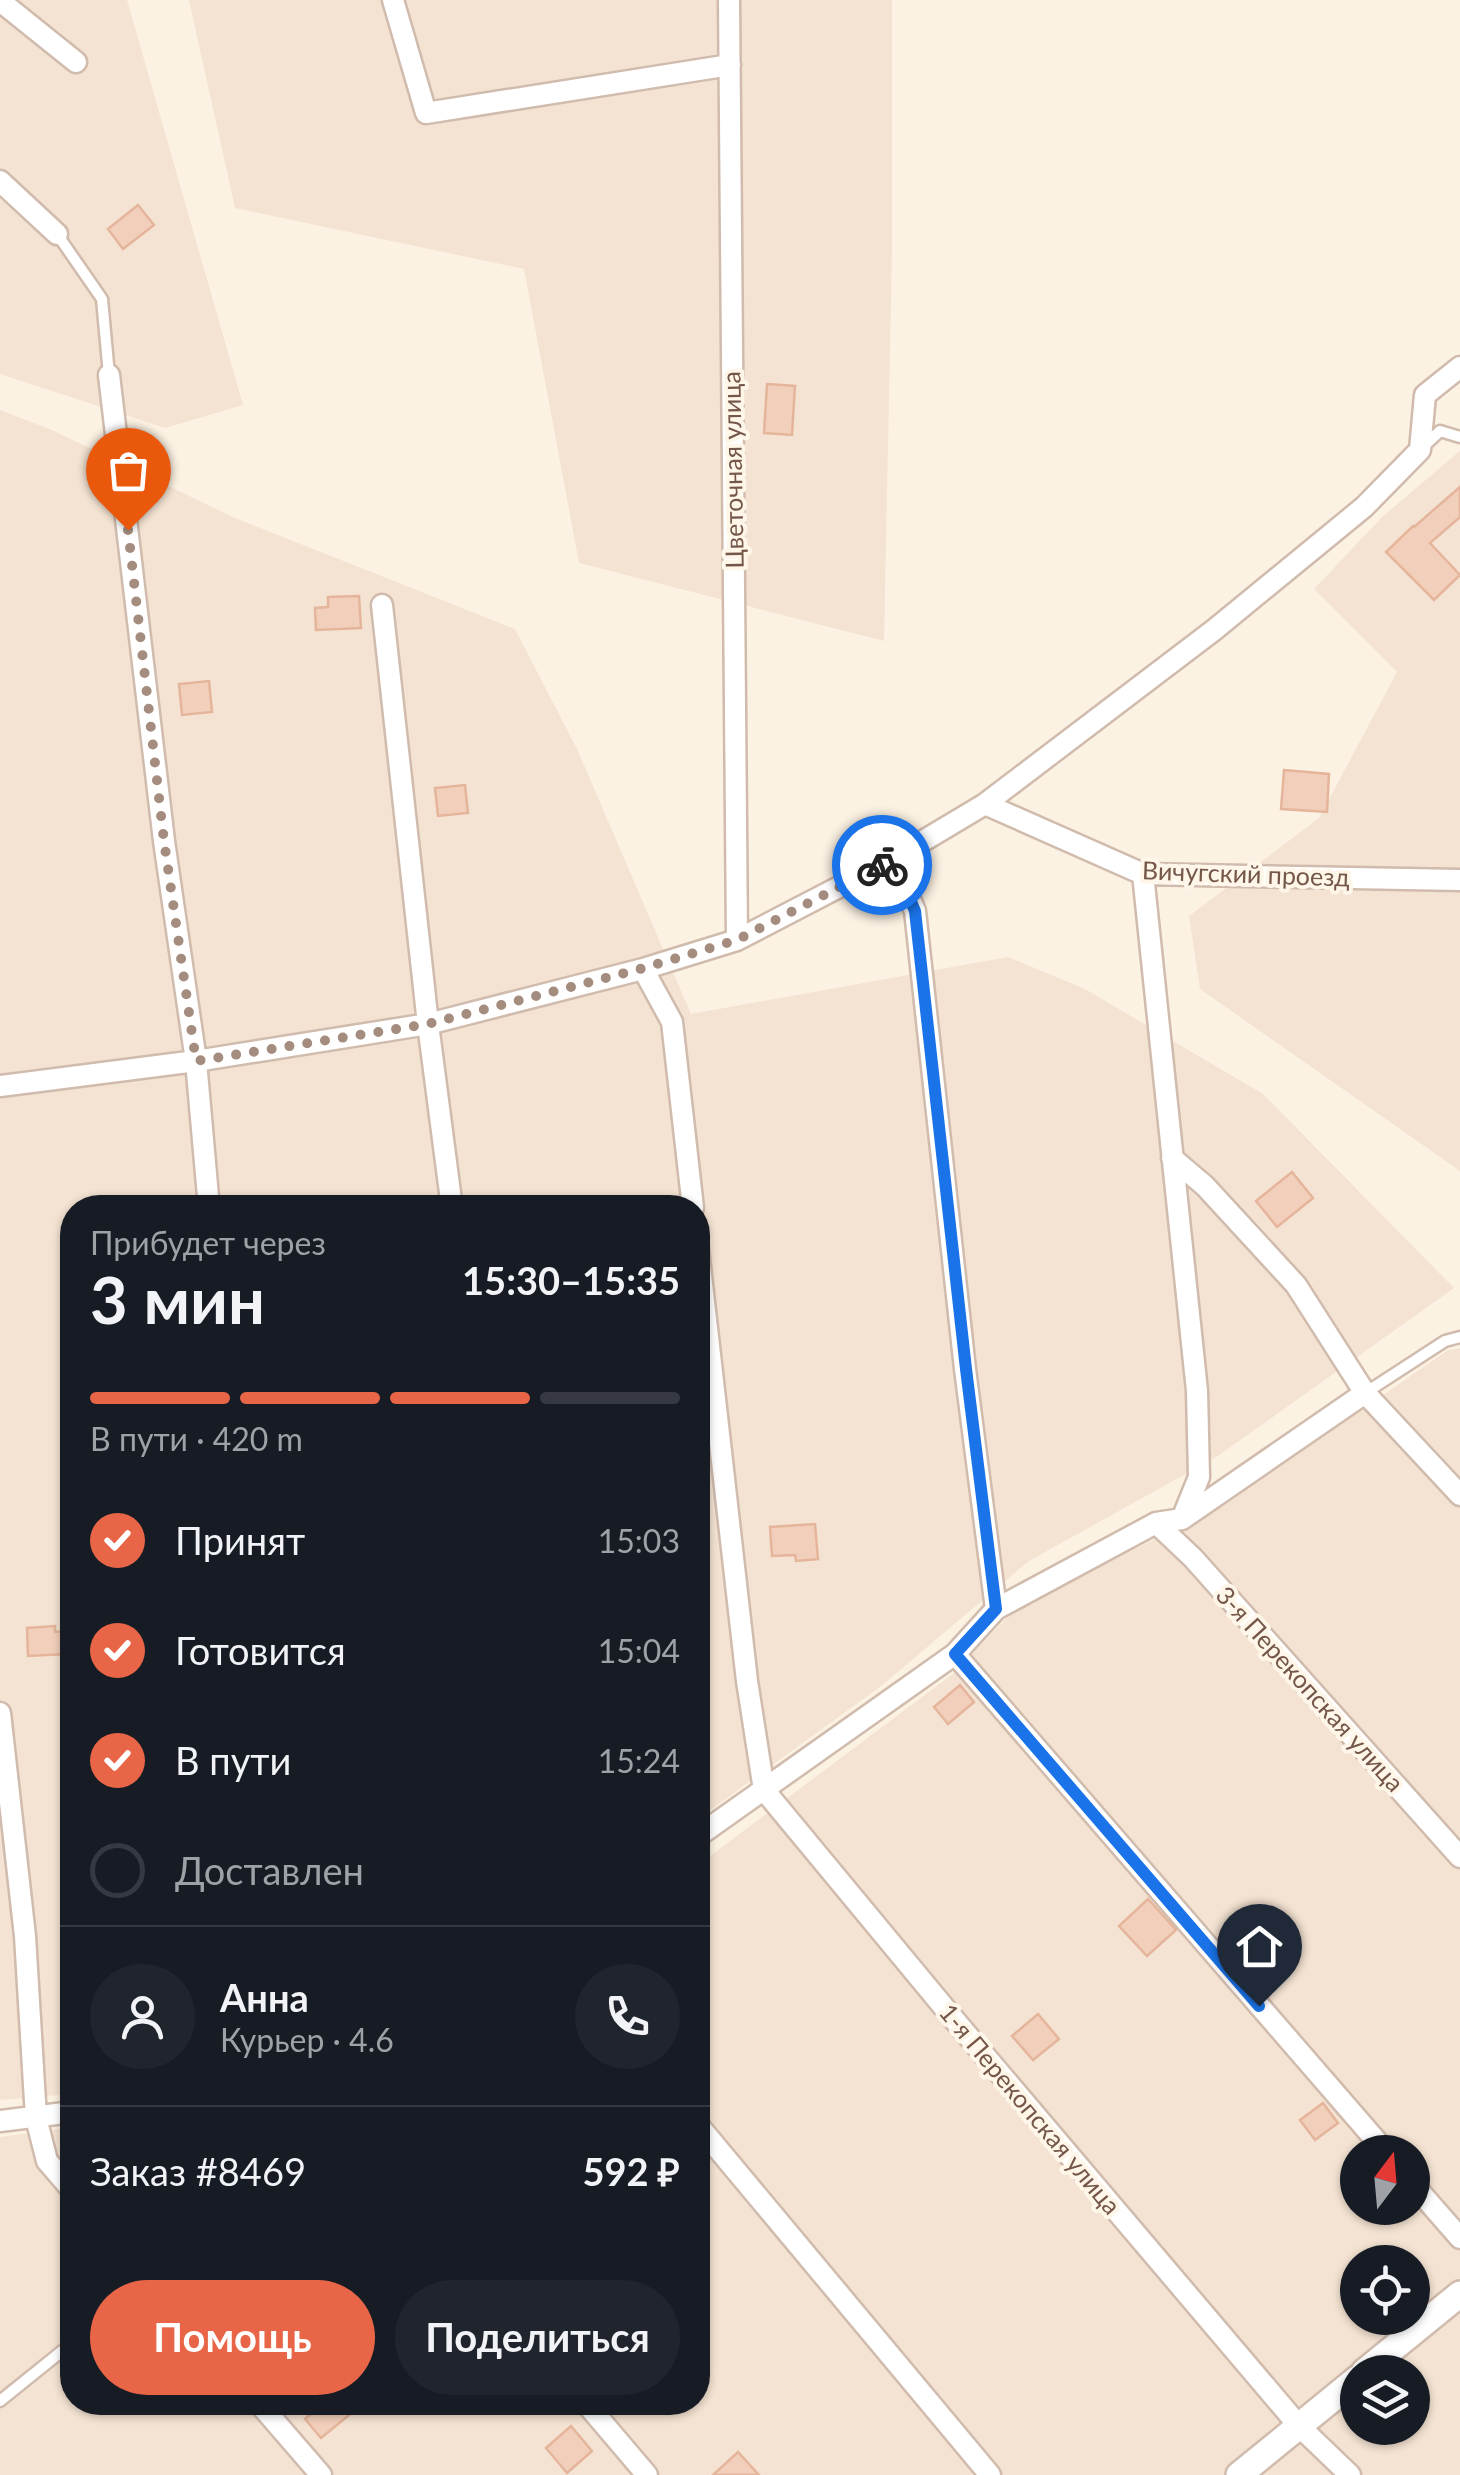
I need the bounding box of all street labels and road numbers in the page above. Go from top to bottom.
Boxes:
street label: Цветочная улица [715,371,749,569]
street label: Вичугский проезд [1142,854,1350,892]
street label: 3-я Перекопская улица [1211,1579,1411,1797]
street label: 1-я Перекопская улица [934,1997,1128,2220]

